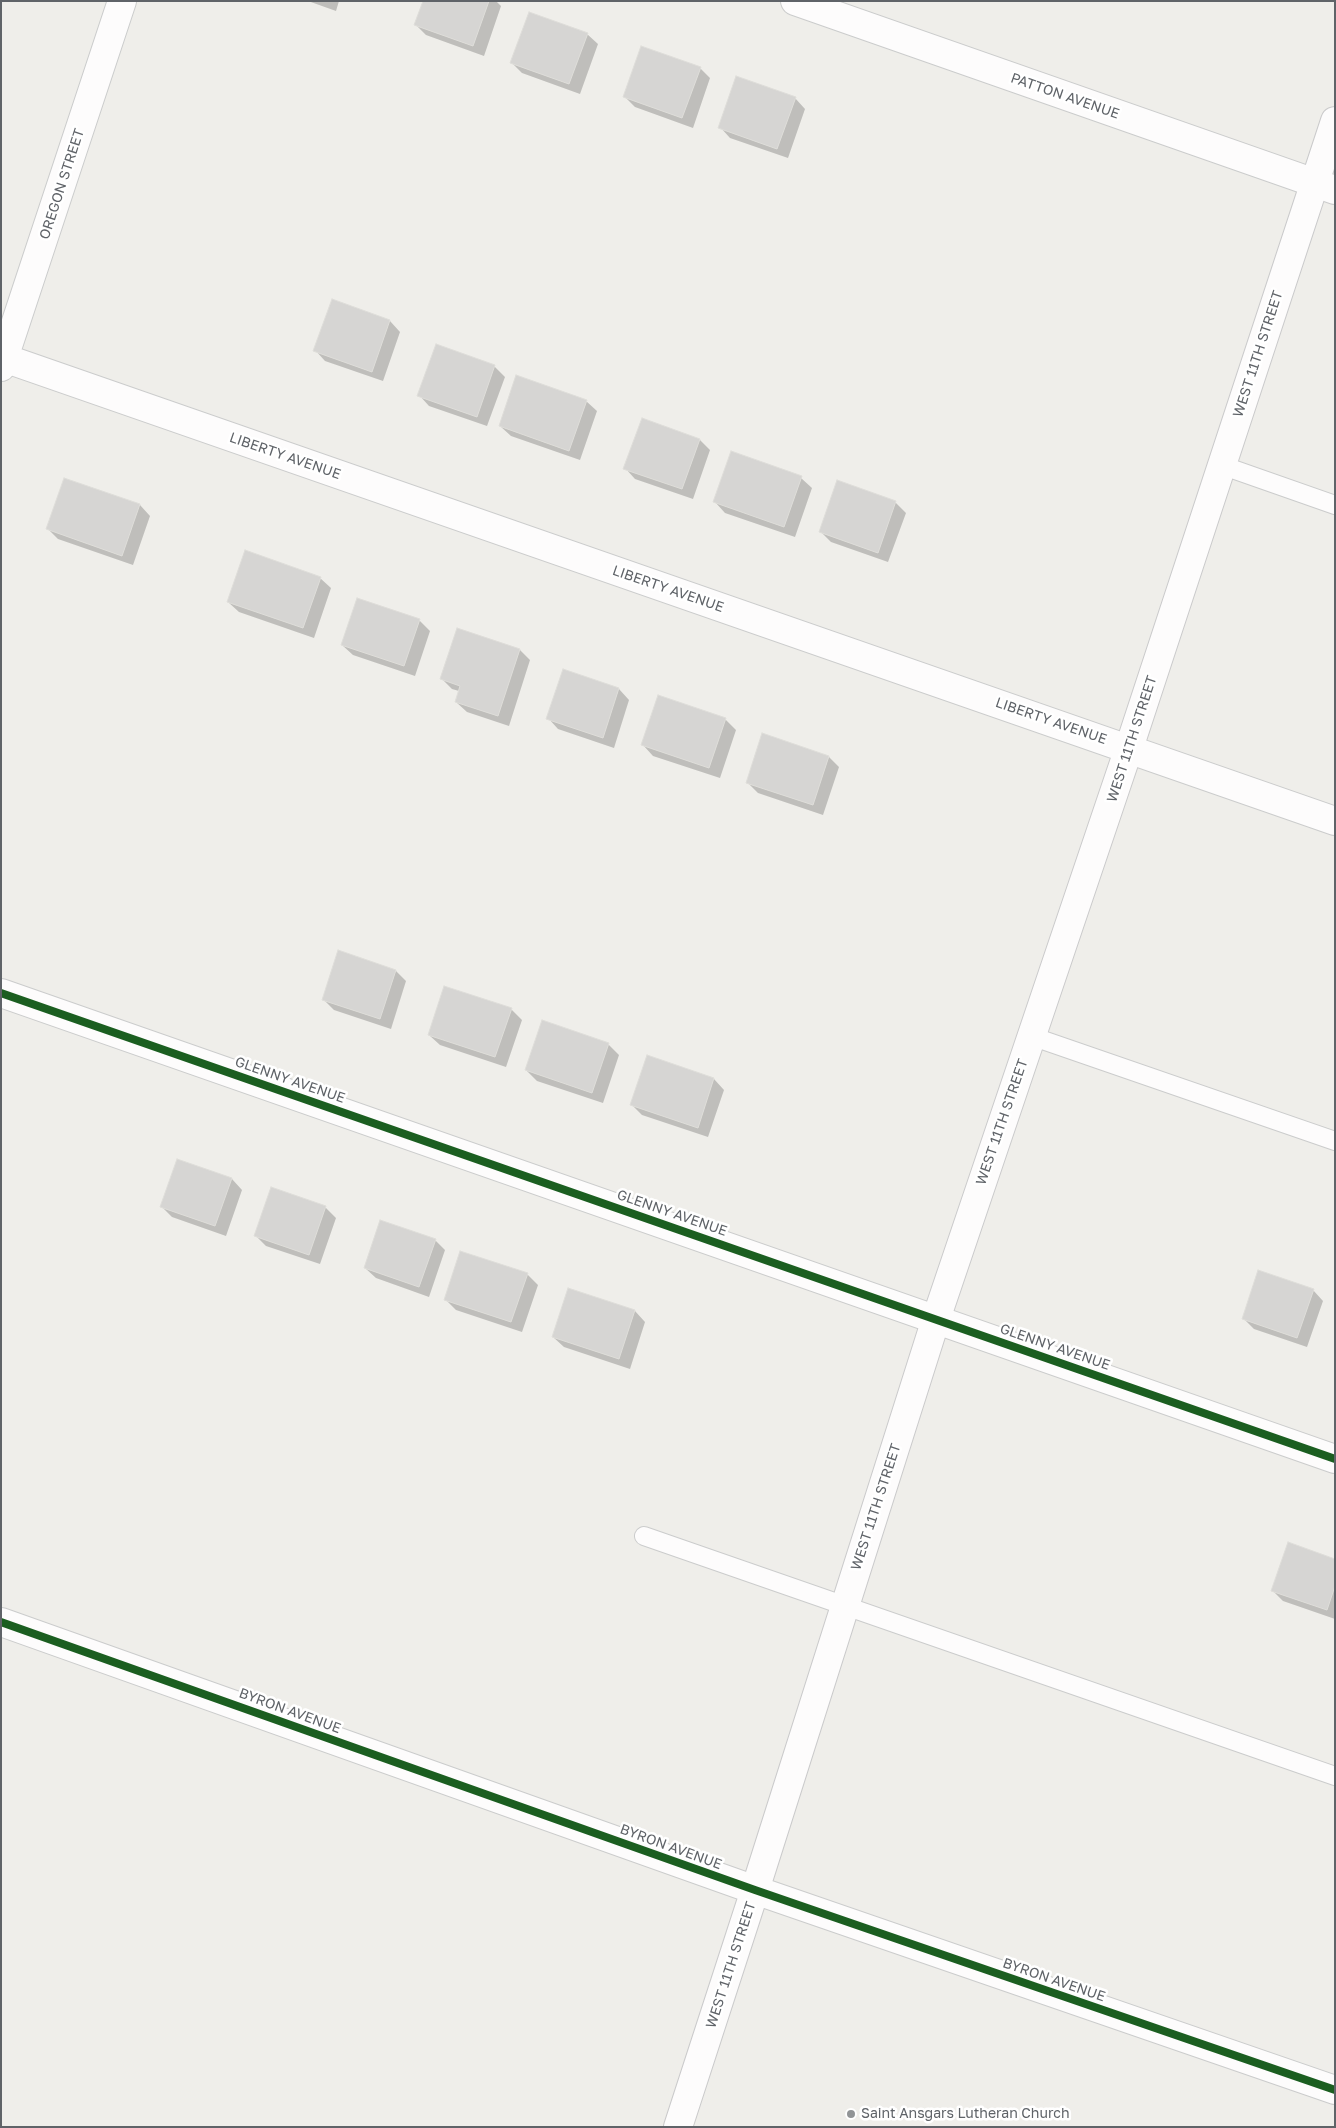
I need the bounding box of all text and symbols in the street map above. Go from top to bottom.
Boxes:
street label: PATTON AVENUE [1008,70,1122,122]
street label: OREGON STREET [36,126,88,242]
street label: WEST 11TH STREET [1230,288,1286,420]
street label: LIBERTY AVENUE [227,429,343,483]
street label: LIBERTY AVENUE [610,562,726,616]
street label: WEST 11TH STREET [1104,673,1160,805]
street label: LIBERTY AVENUE [993,694,1109,748]
street label: GLENNY AVENUE [233,1053,347,1107]
street label: WEST 11TH STREET [973,1057,1031,1187]
street label: GLENNY AVENUE [615,1186,729,1240]
street label: GLENNY AVENUE [998,1320,1112,1374]
street label: WEST 11TH STREET [848,1441,904,1573]
street label: BYRON AVENUE [237,1685,343,1737]
street label: BYRON AVENUE [618,1821,724,1873]
street label: WEST 11TH STREET [703,1899,759,2031]
street label: BYRON AVENUE [1001,1955,1107,2005]
place label: Saint Ansgars Lutheran Church [861,2106,1070,2122]
marker: Saint Ansgars Lutheran Church [845,2108,857,2120]

